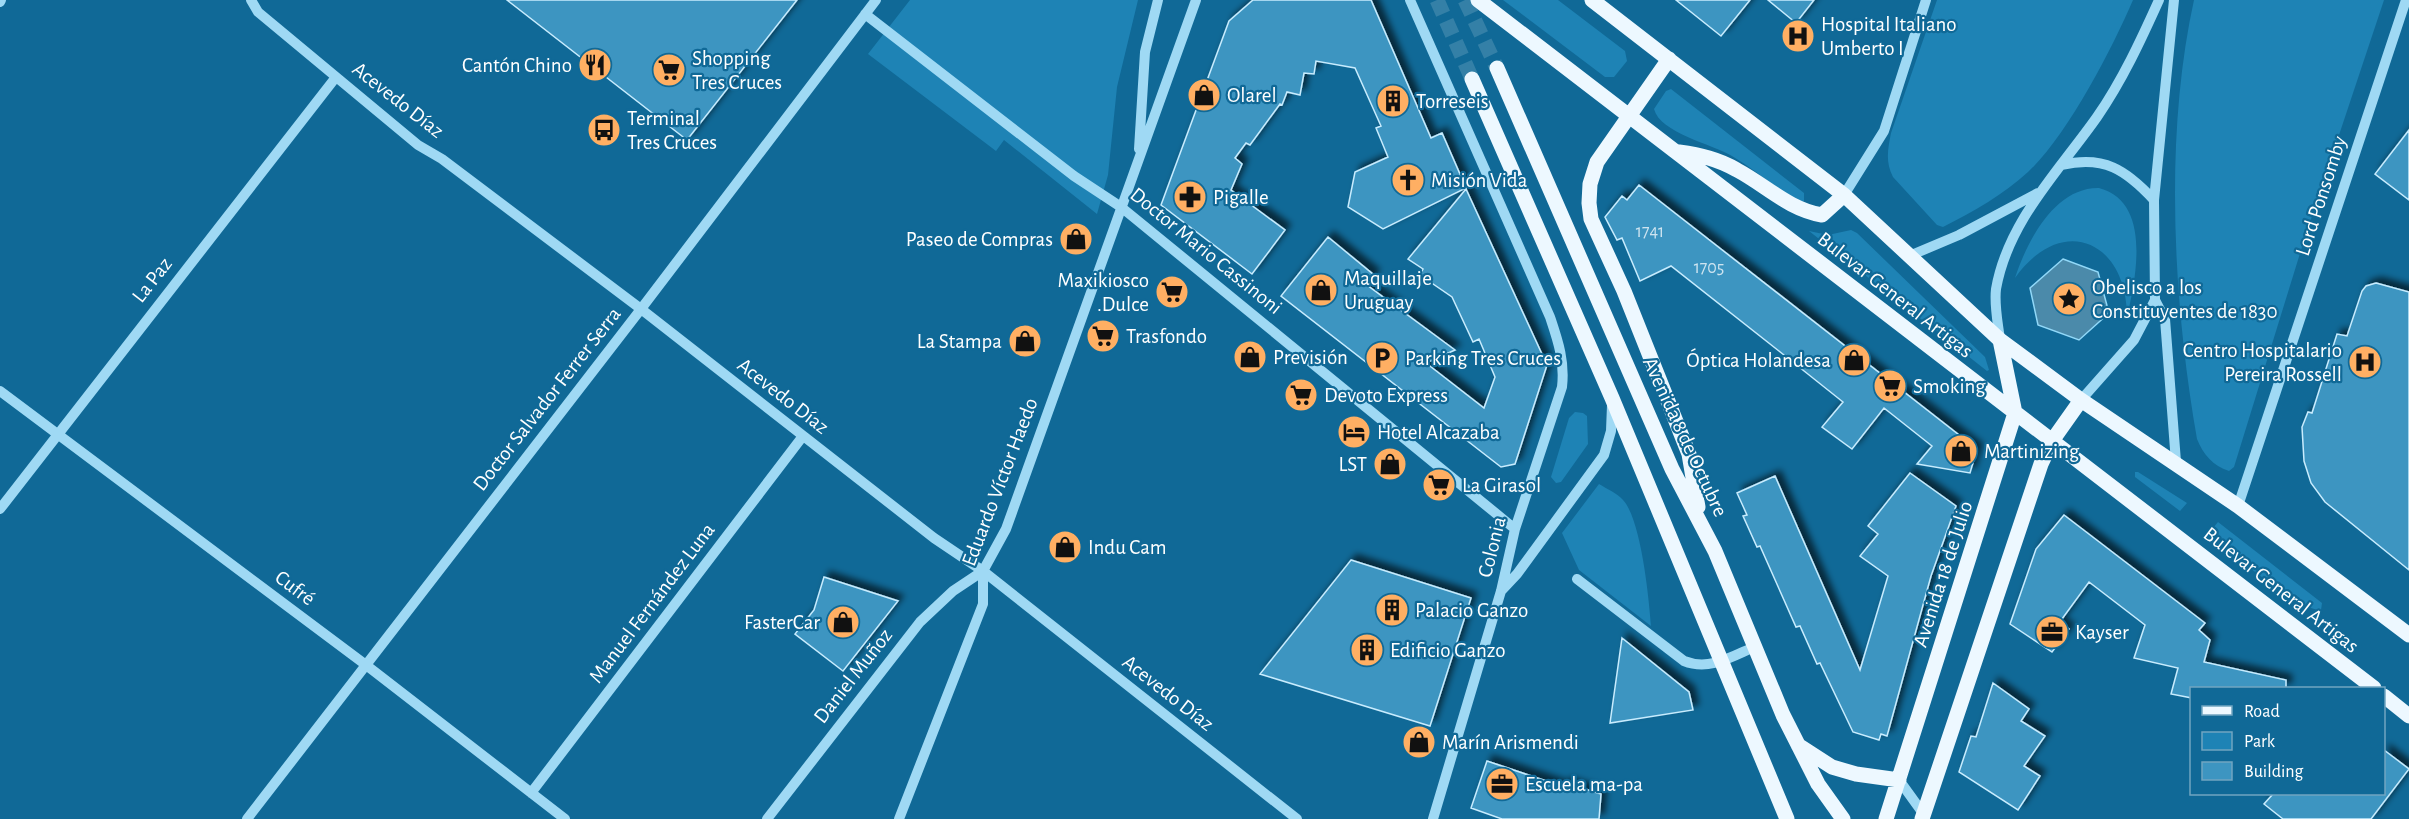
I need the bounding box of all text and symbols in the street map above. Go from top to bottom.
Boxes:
place label: Hospital Italiano Umberto I [1821,14,1957,59]
hospital icon: Hospital Italiano Umberto I [1780,18,1816,54]
restaurant icon: Cantón Chino [577,47,613,83]
place label: Shopping Tres Cruces [692,48,782,93]
supermarket icon: Shopping Tres Cruces [651,52,687,88]
place label: Cantón Chino [462,55,572,76]
street label: Acevedo Díaz [348,58,448,142]
shop icon: Olarel [1186,77,1222,113]
building icon: Torreseis [1375,83,1411,119]
place label: Olarel [1227,85,1277,106]
place label: Torreseis [1416,91,1489,112]
place label: Terminal Tres Cruces [627,108,717,153]
bus stop icon: Terminal Tres Cruces [586,112,622,148]
street label: Lord Ponsomby [2292,133,2350,259]
church icon: Misión Vida [1390,162,1426,198]
place label: Misión Vida [1431,170,1528,191]
pharmacy icon: Pigalle [1172,179,1208,215]
street label: Doctor Mario Cassinoni [1126,184,1286,318]
place label: Pigalle [1213,187,1269,208]
shop icon: Paseo de Compras [1058,221,1094,257]
house number: 1741 [1636,223,1664,241]
street label: Bulevar General Artigas [1814,228,1976,362]
place label: Paseo de Compras [906,229,1053,250]
street label: La Paz [128,254,176,306]
house number: 1705 [1694,259,1724,277]
place label: Maquillaje Uruguay [1344,268,1432,313]
place label: Maxikiosco .Dulce [1058,270,1149,315]
shop icon: Maquillaje Uruguay [1303,272,1339,308]
supermarket icon: Maxikiosco .Dulce [1154,274,1190,310]
place label: Obelisco a los Constituyentes de 1830 [2092,277,2278,322]
place icon: Obelisco a los Constituyentes de 1830 [2051,281,2087,317]
street label: Doctor Salvador Ferrer Serra [469,303,625,495]
supermarket icon: Trasfondo [1085,318,1121,354]
shop icon: La Stampa [1007,323,1043,359]
place label: Trasfondo [1126,326,1207,347]
place label: La Stampa [917,331,1002,352]
shop icon: Previsión [1232,339,1268,375]
parking icon: Parking Tres Cruces [1364,340,1400,376]
place label: Centro Hospitalario Pereira Rossell [2183,340,2342,385]
shop icon: Óptica Holandesa [1836,342,1872,378]
hospital icon: Centro Hospitalario Pereira Rossell [2347,344,2383,380]
place label: Previsión [1273,347,1348,368]
place label: Parking Tres Cruces [1405,348,1561,369]
place label: Óptica Holandesa [1686,348,1831,371]
street label: Acevedo Díaz [733,354,833,438]
street label: Avenida 8 de Octubre [1639,354,1731,520]
supermarket icon: Smoking [1872,368,1908,404]
place label: Smoking [1913,376,1986,397]
supermarket icon: Devoto Express [1283,377,1319,413]
place label: Devoto Express [1324,385,1448,406]
street label: Eduardo Víctor Haedo [958,395,1042,569]
hotel icon: Hotel Alcazaba [1336,414,1372,450]
place label: Hotel Alcazaba [1377,422,1500,443]
shop icon: Martinizing [1943,433,1979,469]
place label: Martinizing [1984,441,2080,462]
shop icon: LST [1372,446,1408,482]
place label: LST [1338,454,1367,475]
supermarket icon: La Girasol [1421,467,1457,503]
place label: La Girasol [1462,475,1541,496]
street label: Avenida 18 de Julio [1909,498,1977,650]
street label: Colonia [1474,514,1510,579]
street label: Manuel Fernández Luna [585,519,719,687]
street label: Bulevar General Artigas [2200,523,2362,657]
shop icon: Indu Cam [1047,529,1083,565]
place label: Indu Cam [1088,537,1167,558]
street label: Cufré [271,566,319,610]
building icon: Palacio Ganzo [1374,592,1410,628]
place label: Palacio Ganzo [1415,600,1528,621]
shop icon: FasterCar [825,604,861,640]
place label: FasterCar [744,612,820,633]
office icon: Kayser [2034,614,2070,650]
place label: Kayser [2075,622,2129,643]
street label: Daniel Muñoz [810,625,896,727]
building icon: Edificio Ganzo [1349,632,1385,668]
place label: Edificio Ganzo [1390,640,1506,661]
street label: Acevedo Díaz [1118,651,1218,735]
legend [2190,687,2385,795]
text: Road [2244,703,2280,721]
shop icon: Marín Arismendi [1401,724,1437,760]
place label: Marín Arismendi [1442,732,1579,753]
text: Park [2244,733,2276,751]
text: Building [2244,763,2304,781]
office icon: Escuela ma-pa [1484,766,1520,802]
place label: Escuela ma-pa [1525,774,1643,795]

